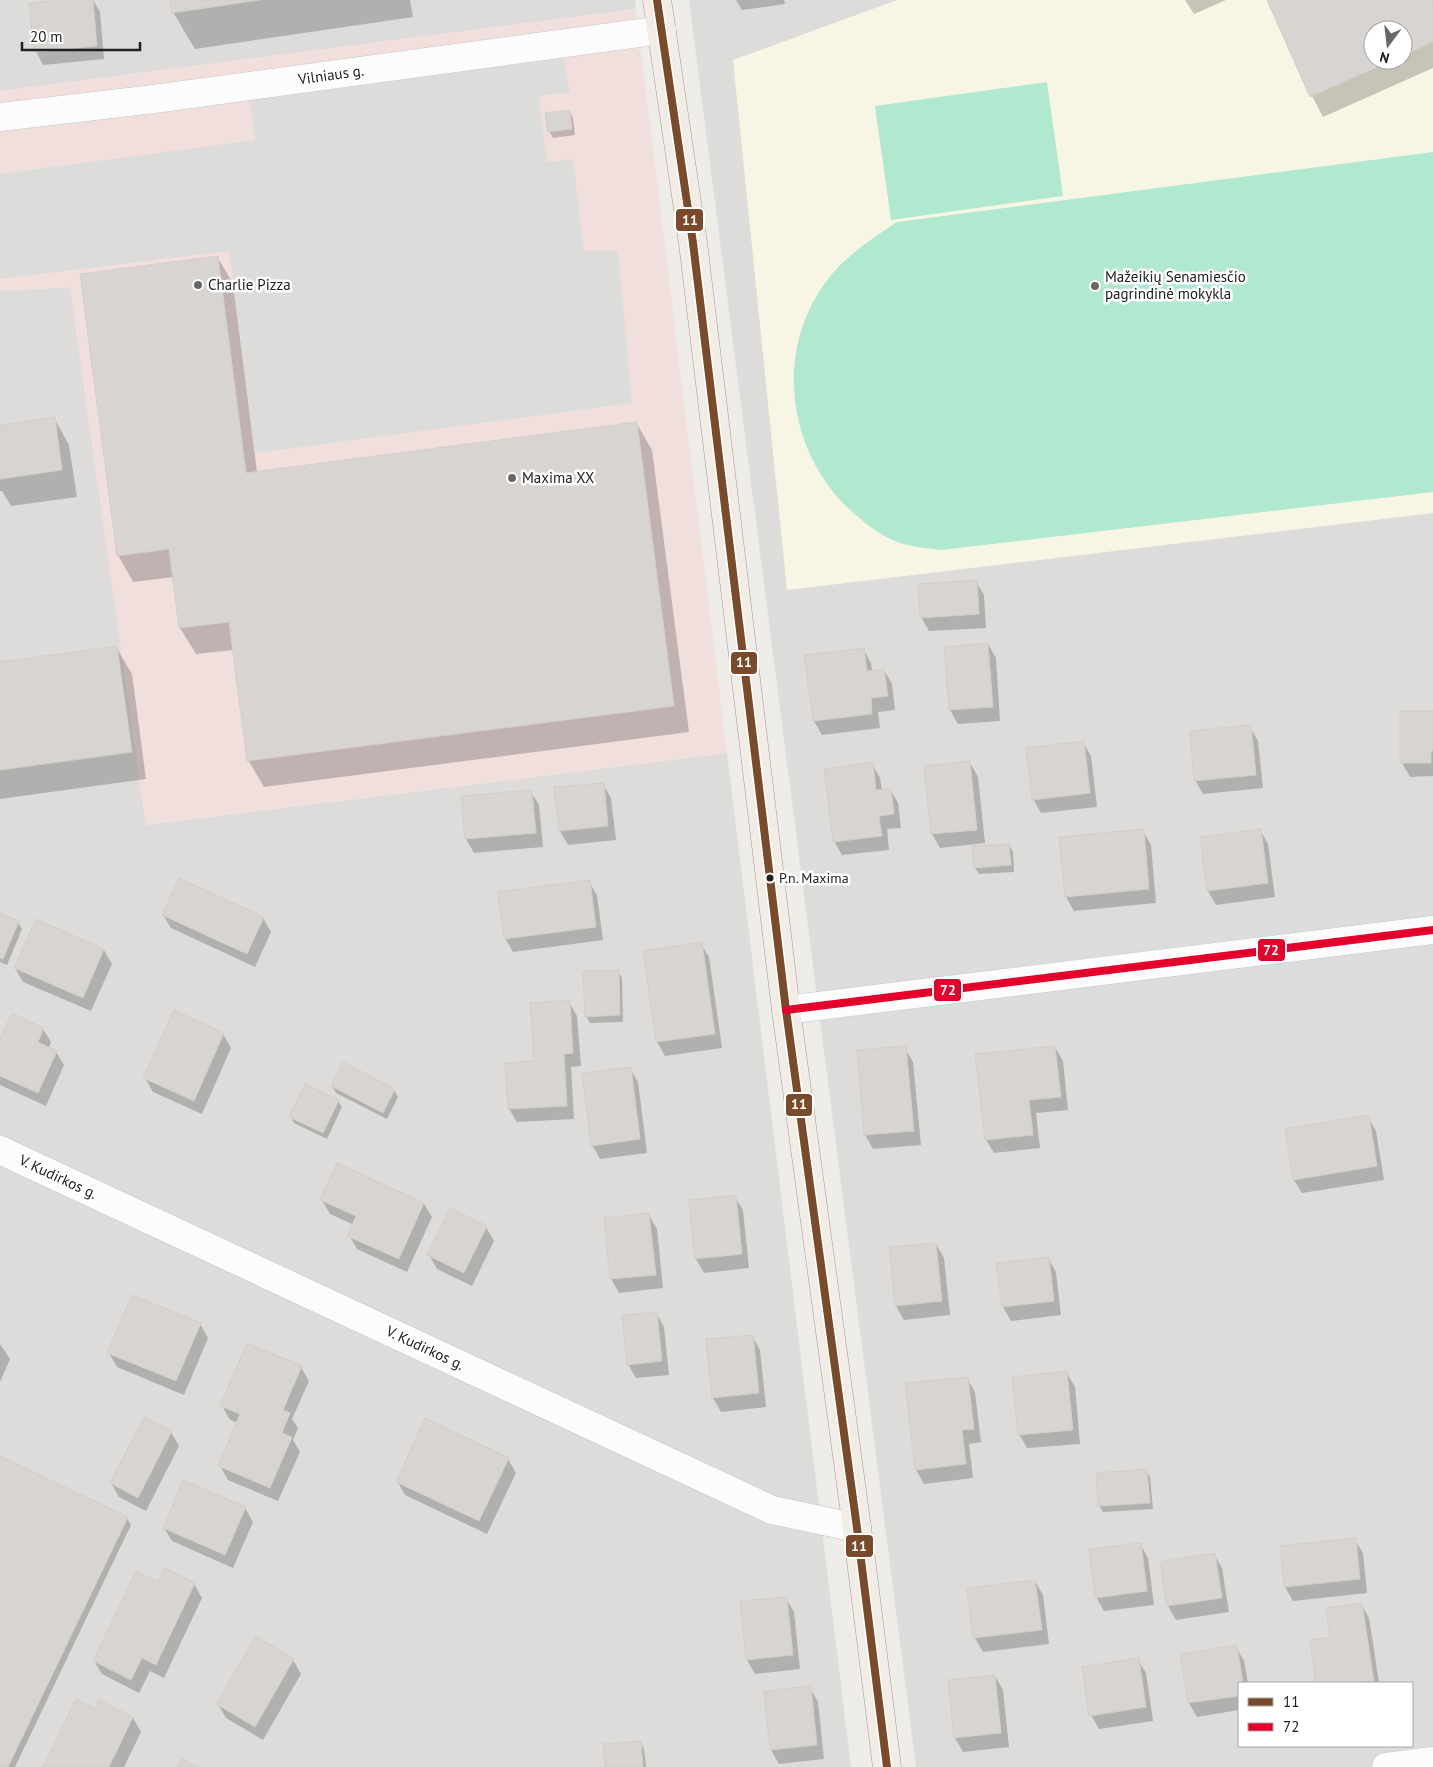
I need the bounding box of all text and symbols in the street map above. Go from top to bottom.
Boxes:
scale bar [22,20,140,52]
north arrow [1363,20,1413,70]
text: 20 m [30,27,63,46]
text: N [1378,48,1391,67]
street label: Vilniaus g. [296,60,365,89]
line badge: 11 [675,208,704,232]
text: 11 [682,211,698,229]
place label: Mažeikių Senamiesčio pagrindinė mokykla [1105,267,1246,303]
place label: Charlie Pizza [208,275,291,294]
marker: Charlie Pizza [192,279,204,291]
marker: Mažeikių Senamiesčio pagrindinė mokykla [1089,280,1101,292]
place label: Maxima XX [522,468,594,487]
marker: Maxima XX [506,472,518,484]
line badge: 11 [730,651,758,675]
text: 11 [736,653,752,671]
place label: P.n. Maxima [779,869,849,887]
marker: P.n. Maxima [765,873,775,883]
line badge: 72 [1257,938,1286,962]
text: 72 [1263,941,1279,959]
line badge: 72 [933,978,962,1002]
text: 72 [940,981,956,999]
line badge: 11 [785,1093,813,1117]
text: 11 [791,1095,807,1113]
street label: V. Kudirkos g. [15,1150,100,1203]
street label: V. Kudirkos g. [382,1321,467,1374]
line badge: 11 [845,1534,874,1558]
text: 11 [851,1537,867,1555]
legend [1238,1682,1413,1747]
text: 11 [1283,1692,1299,1711]
text: 72 [1283,1717,1299,1736]

